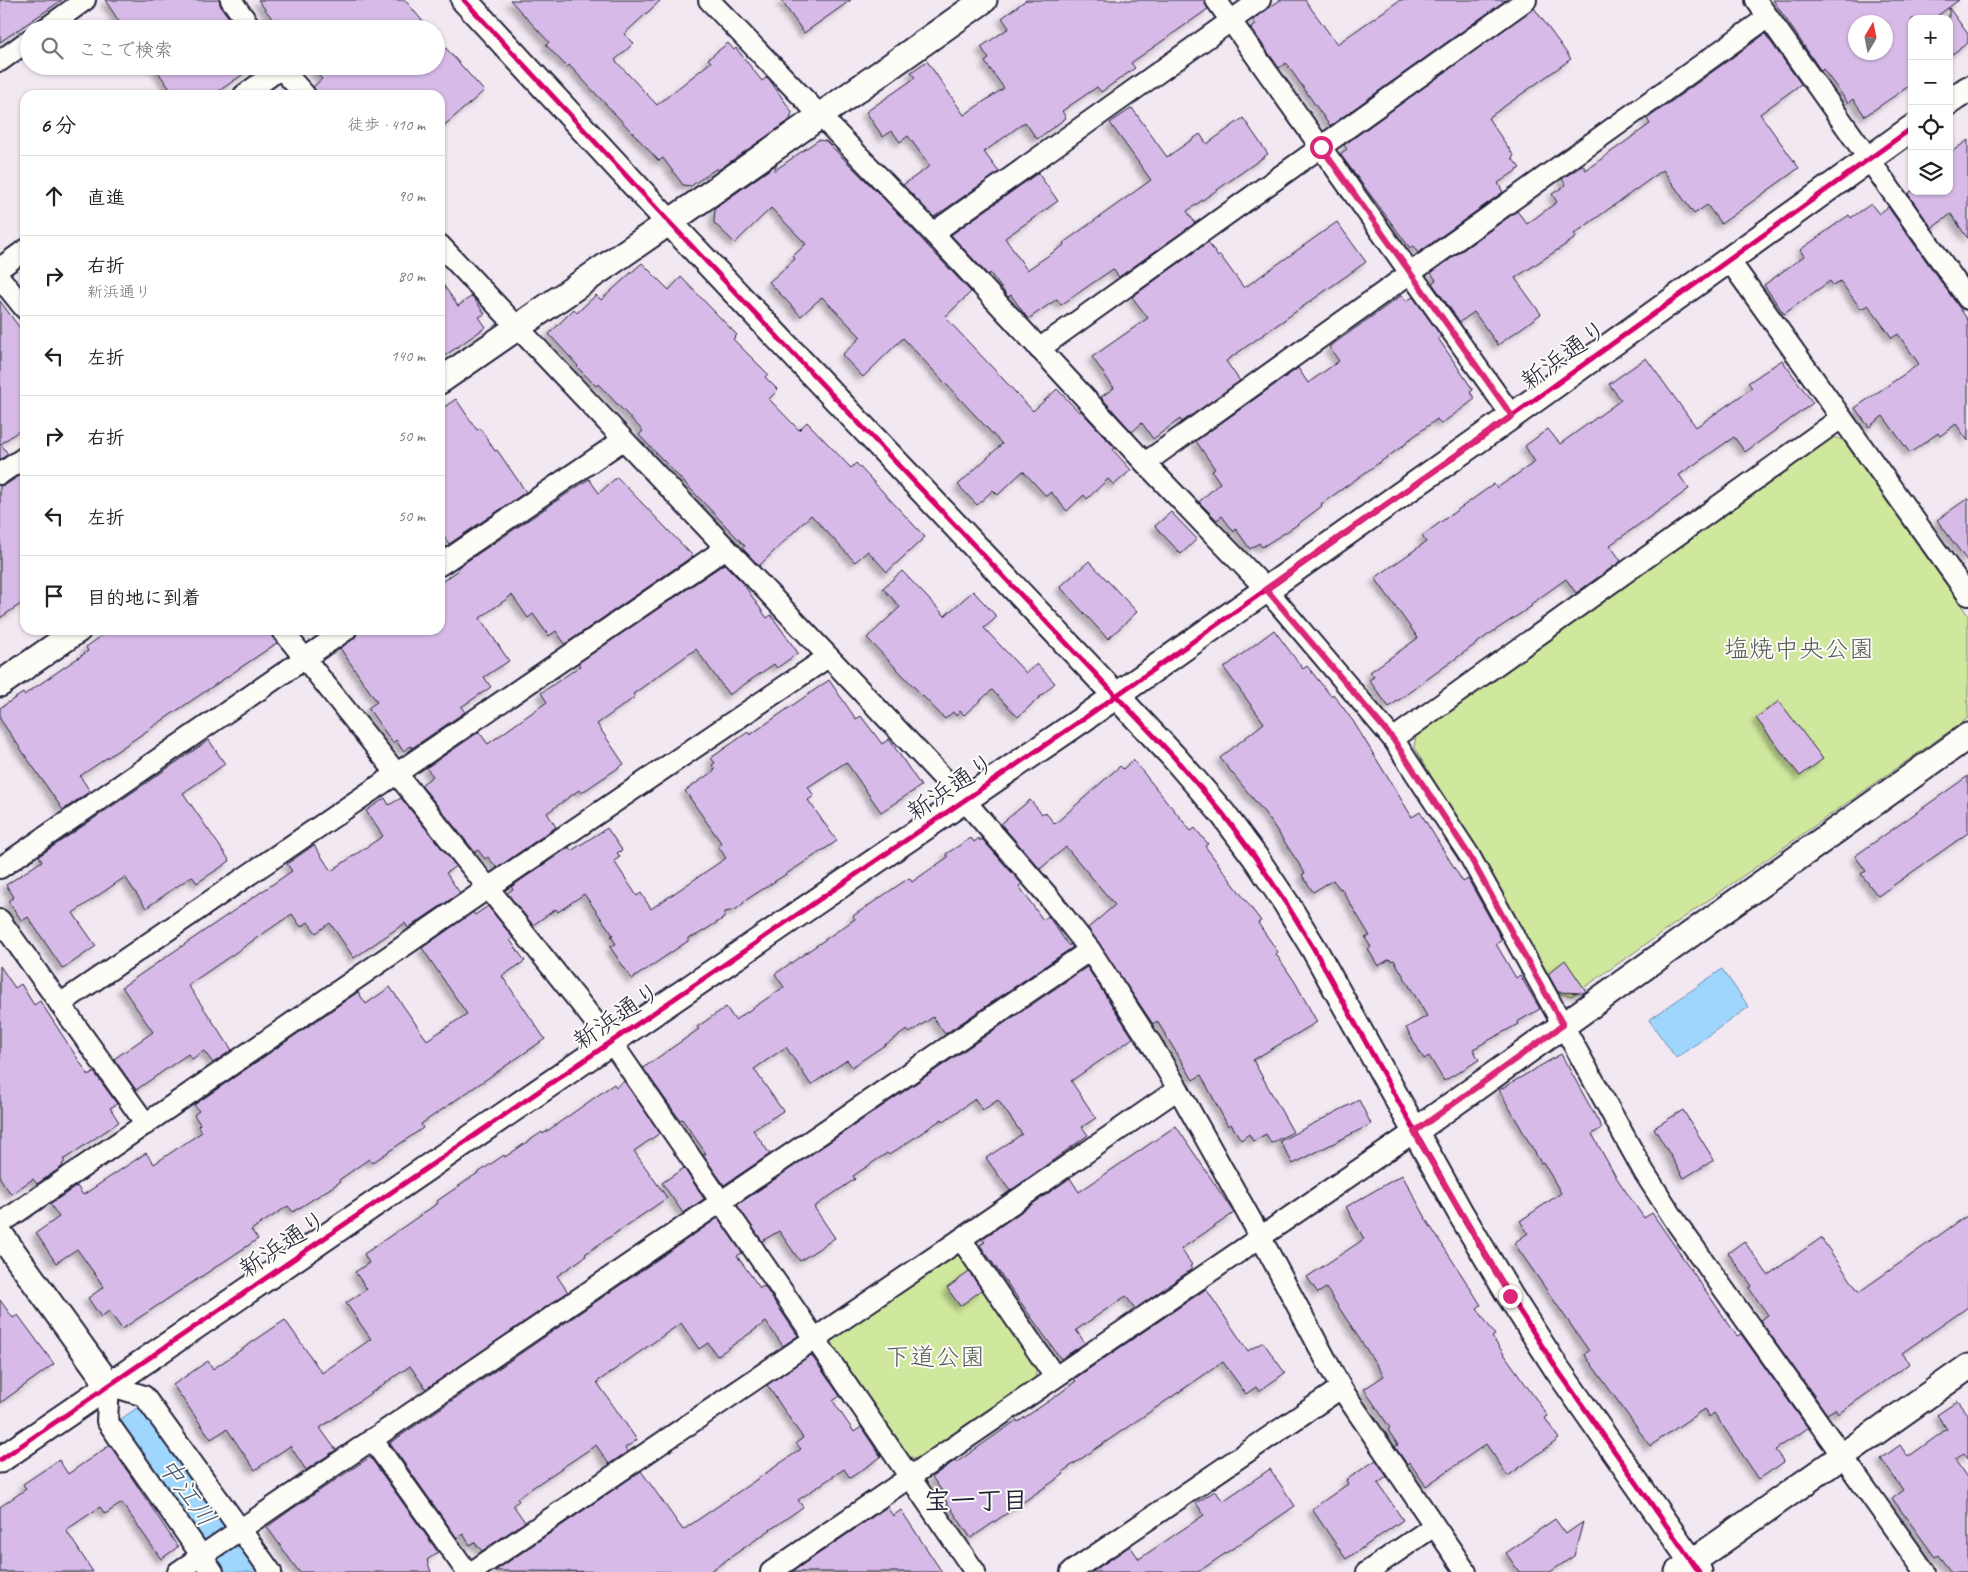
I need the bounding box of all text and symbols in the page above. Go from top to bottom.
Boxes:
north arrow [1848,15,1893,60]
map controls [1908,15,1953,195]
button: + [1908,15,1953,60]
search box [20,20,445,75]
icon: search [38,34,66,62]
text: ここで検索 [78,38,173,62]
button: − [1908,60,1953,105]
button: locate [1908,105,1953,150]
text: 6 分 [40,112,76,138]
text: 徒歩 · 410 m [348,115,425,135]
route start [1310,136,1333,159]
button: layers [1908,150,1953,195]
icon: ahead [40,182,68,210]
text: 直進 [87,186,125,210]
text: 90 m [398,186,425,206]
text: 右折 [87,254,125,278]
icon: right [40,262,68,290]
text: 80 m [398,266,425,286]
text: 新浜通り [87,282,151,302]
street label: 新浜通り [1514,313,1614,397]
icon: left [40,342,68,370]
text: 左折 [87,346,125,370]
text: 140 m [391,346,425,366]
icon: right [40,422,68,450]
text: 右折 [87,426,125,450]
text: 50 m [398,426,425,446]
icon: left [40,502,68,530]
text: 左折 [87,506,125,530]
text: 50 m [398,506,425,526]
icon: arrive [40,582,68,610]
text: 目的地に到着 [87,586,201,610]
park label: 塩焼中央公園 [1724,633,1874,665]
street label: 新浜通り [901,746,1001,828]
street label: 新浜通り [567,975,667,1057]
street label: 新浜通り [233,1203,333,1285]
route end [1499,1285,1522,1308]
park label: 下道公園 [885,1341,985,1373]
water label: 中江川 [151,1451,223,1533]
district label: 宝一丁目 [924,1484,1028,1517]

